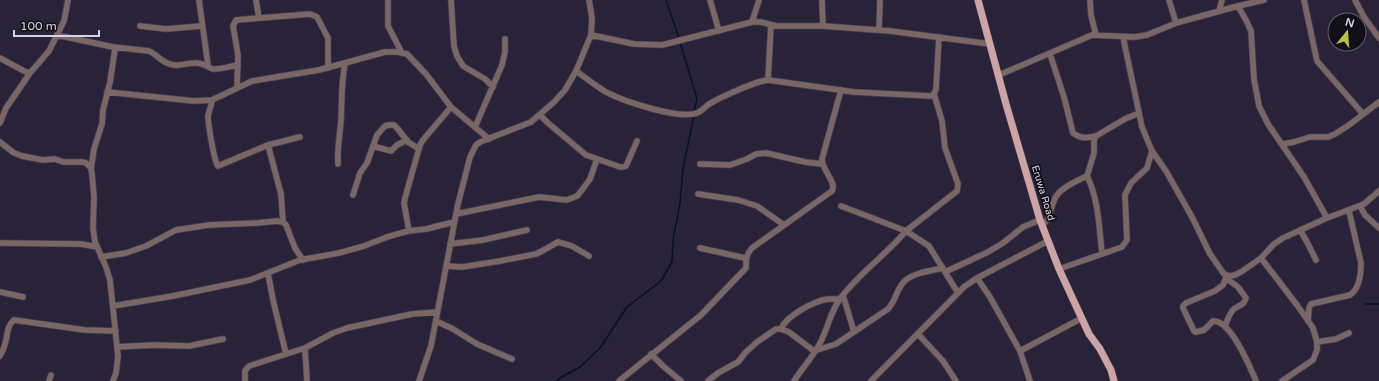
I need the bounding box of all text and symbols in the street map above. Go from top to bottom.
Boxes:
scale bar [14,12,99,38]
north arrow [1327,12,1367,52]
text: N [1344,15,1356,30]
text: 100 m [20,19,57,33]
street label: Eruwa Road [1029,164,1057,222]

